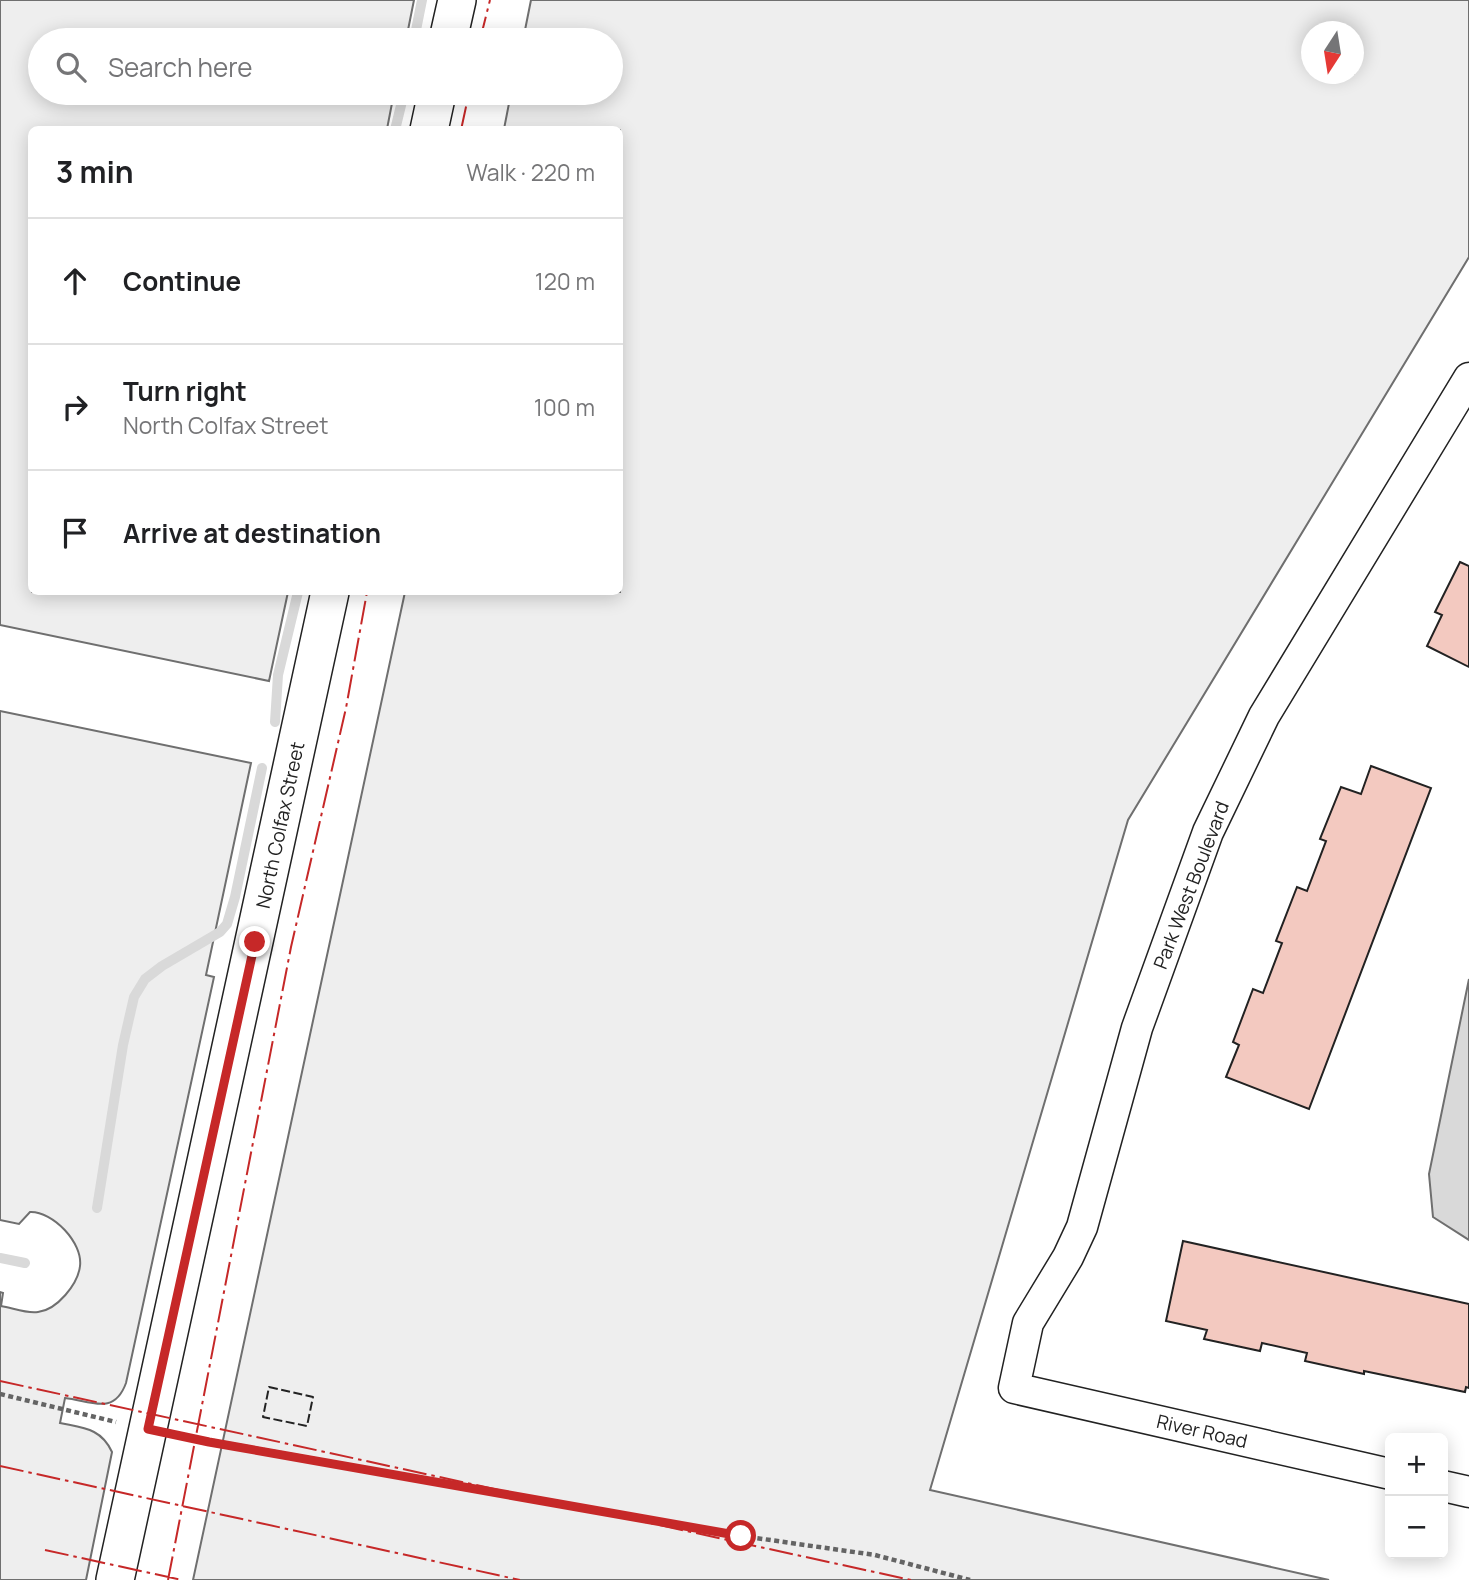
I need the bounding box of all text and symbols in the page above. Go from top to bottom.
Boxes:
north arrow [1301,21,1364,84]
search box [28,28,623,105]
icon: search [52,48,90,86]
text: Search here [108,49,253,85]
text: 3 min [56,151,134,192]
text: Walk · 220 m [466,156,595,188]
icon: ahead [56,262,94,300]
text: Continue [123,263,241,299]
text: 120 m [535,265,595,297]
text: Turn right [123,373,247,409]
icon: right [56,388,94,426]
text: 100 m [534,391,595,423]
text: North Colfax Street [123,409,328,441]
icon: arrive [56,514,94,552]
text: Arrive at destination [123,515,381,551]
street label: North Colfax Street [250,739,310,911]
street label: Park West Boulevard [1147,797,1235,973]
route end [239,926,270,957]
street label: River Road [1154,1408,1250,1454]
map controls [1385,1433,1448,1559]
button: + [1385,1433,1448,1496]
button: − [1385,1496,1448,1559]
route start [725,1520,756,1551]

